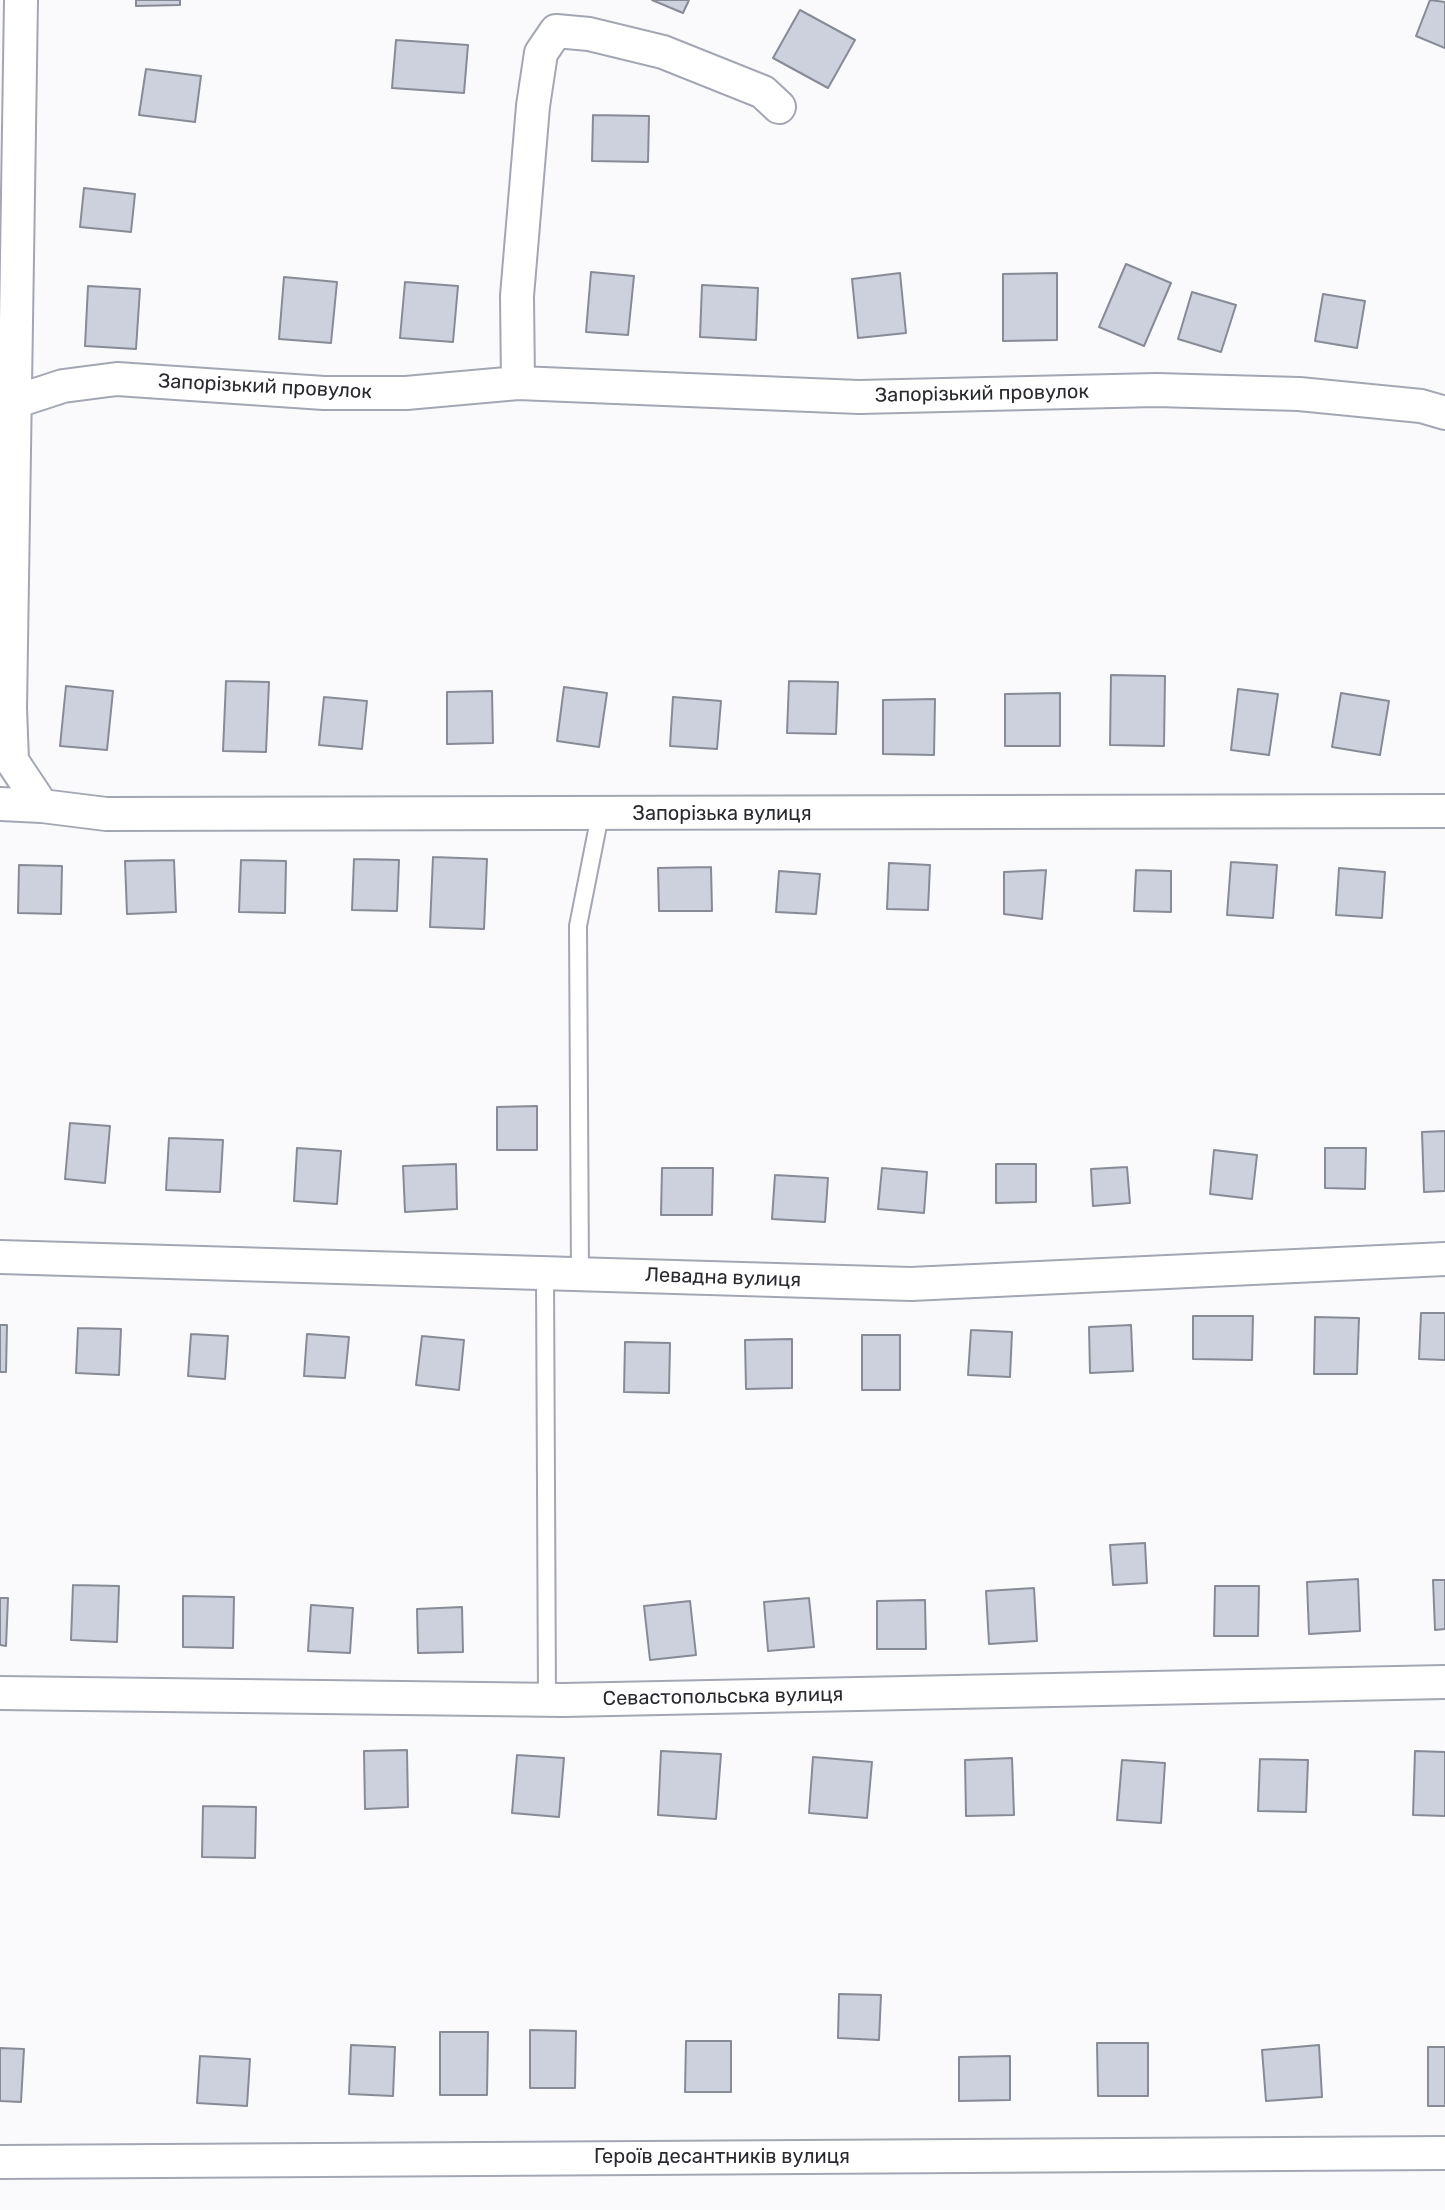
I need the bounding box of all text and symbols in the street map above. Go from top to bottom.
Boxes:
street label: Запорізький провулок [157,369,373,405]
street label: Запорізький провулок [875,380,1089,408]
street label: Запорізька вулиця [632,802,812,826]
street label: Левадна вулиця [644,1263,802,1293]
street label: Севастопольська вулиця [603,1683,843,1711]
street label: Героїв десантників вулиця [594,2145,850,2169]

